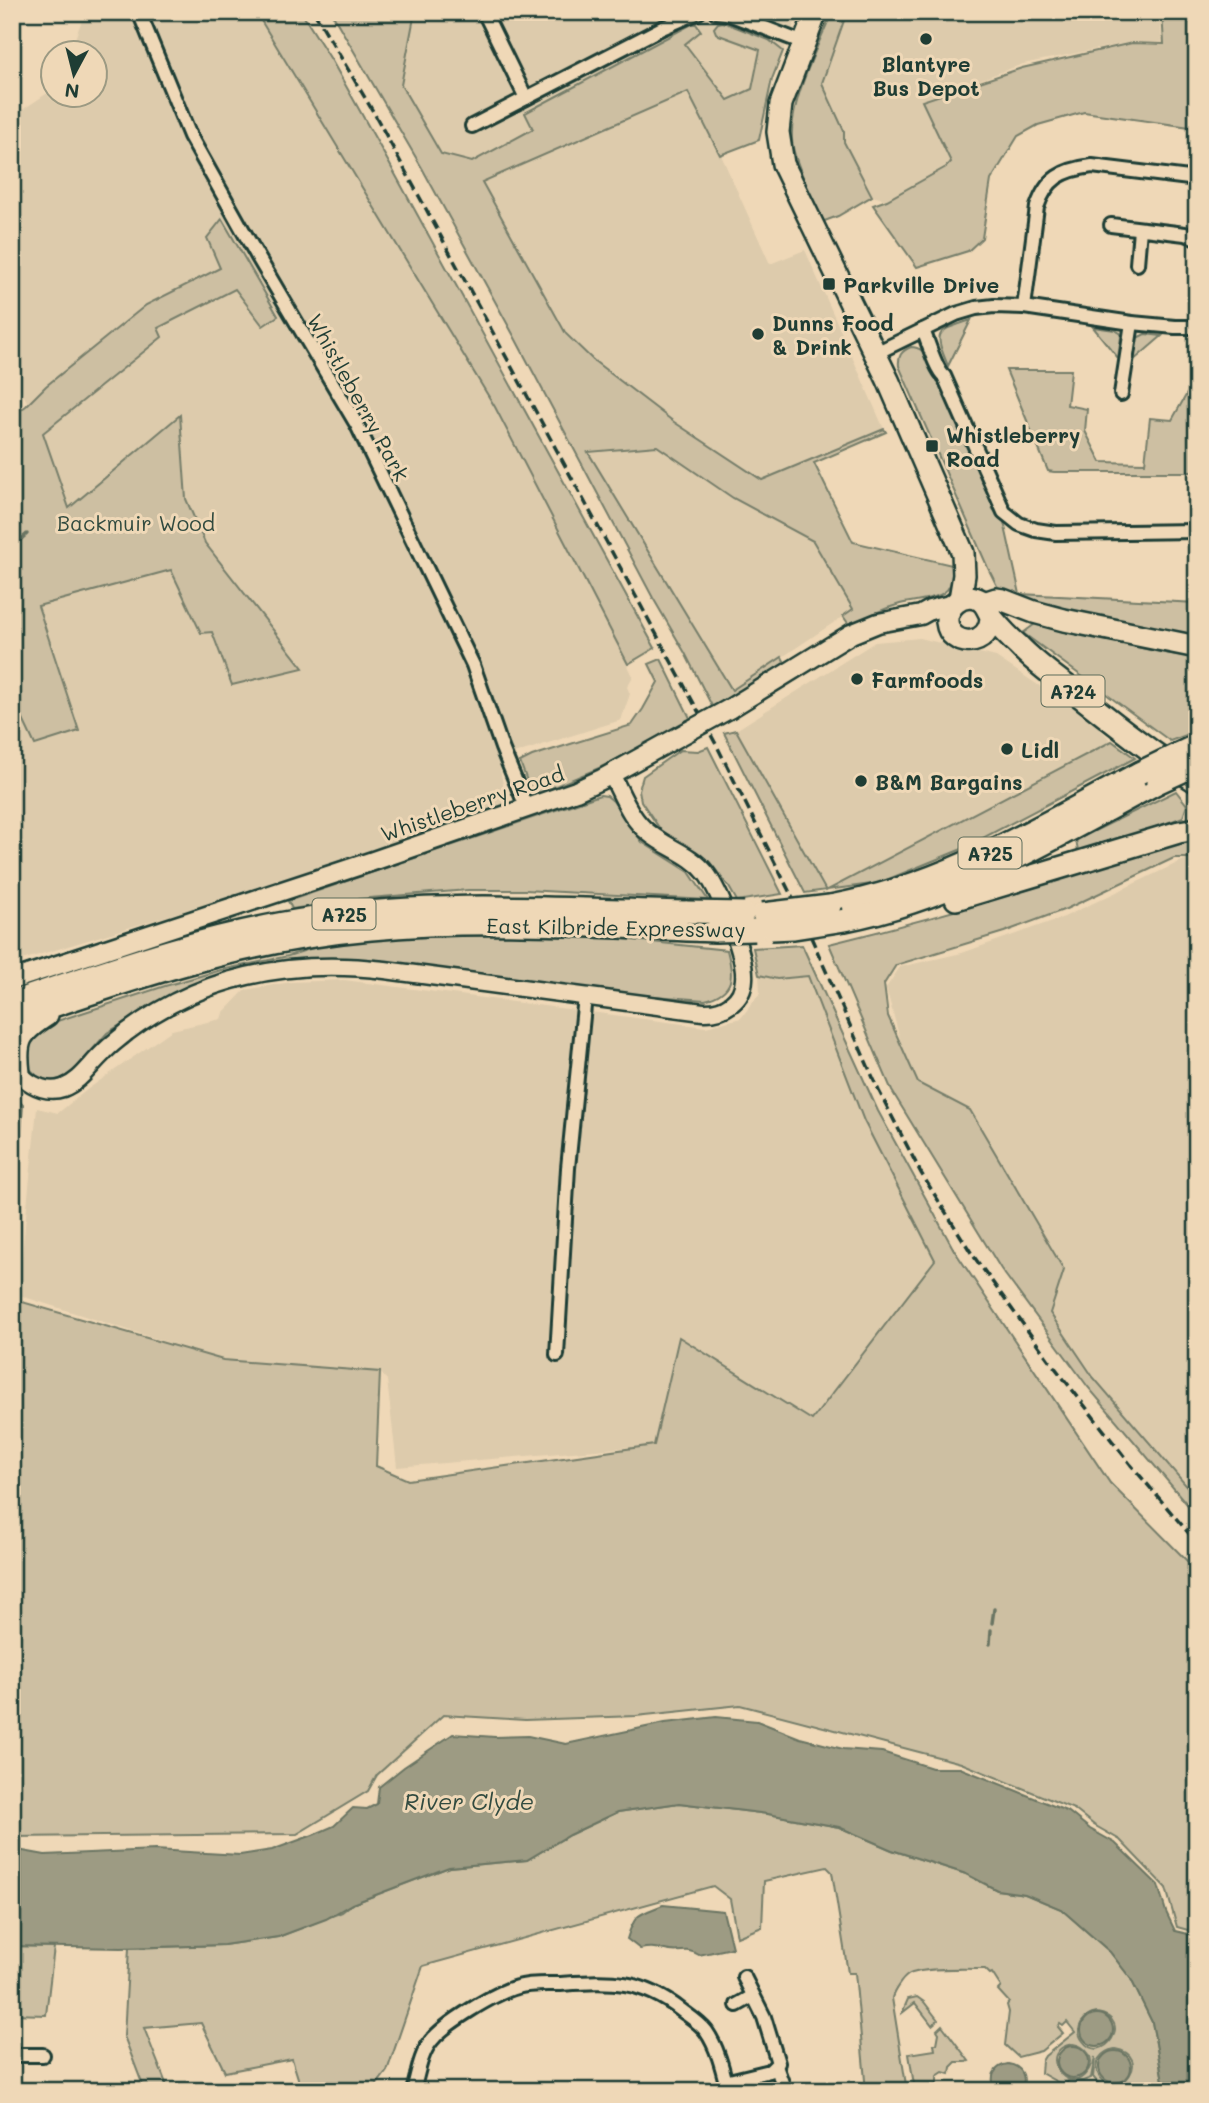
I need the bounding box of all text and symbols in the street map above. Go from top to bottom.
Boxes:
marker: Blantyre Bus Depot [918,31,934,47]
north arrow [38,38,108,108]
place label: Blantyre Bus Depot [872,50,980,101]
text: N [63,78,81,105]
place label: Parkville Drive [843,271,999,298]
marker: Parkville Drive [821,276,837,292]
street label: Whistleberry Park [302,309,416,485]
place label: Dunns Food & Drink [772,309,894,360]
marker: Dunns Food & Drink [750,326,766,342]
place label: Whistleberry Road [946,421,1080,472]
marker: Whistleberry Road [924,438,940,454]
park label: Backmuir Wood [57,509,215,536]
place label: Farmfoods [871,666,983,693]
marker: Farmfoods [849,671,865,687]
road number: A724 [1042,676,1104,706]
place label: Lidl [1021,736,1059,763]
marker: Lidl [999,741,1015,757]
street label: Whistleberry Road [377,759,567,847]
place label: B&M Bargains [875,768,1023,795]
marker: B&M Bargains [853,773,869,789]
road number: A725 [958,838,1021,868]
road number: A725 [312,898,376,930]
street label: East Kilbride Expressway [486,911,746,943]
water label: River Clyde [404,1786,534,1816]

